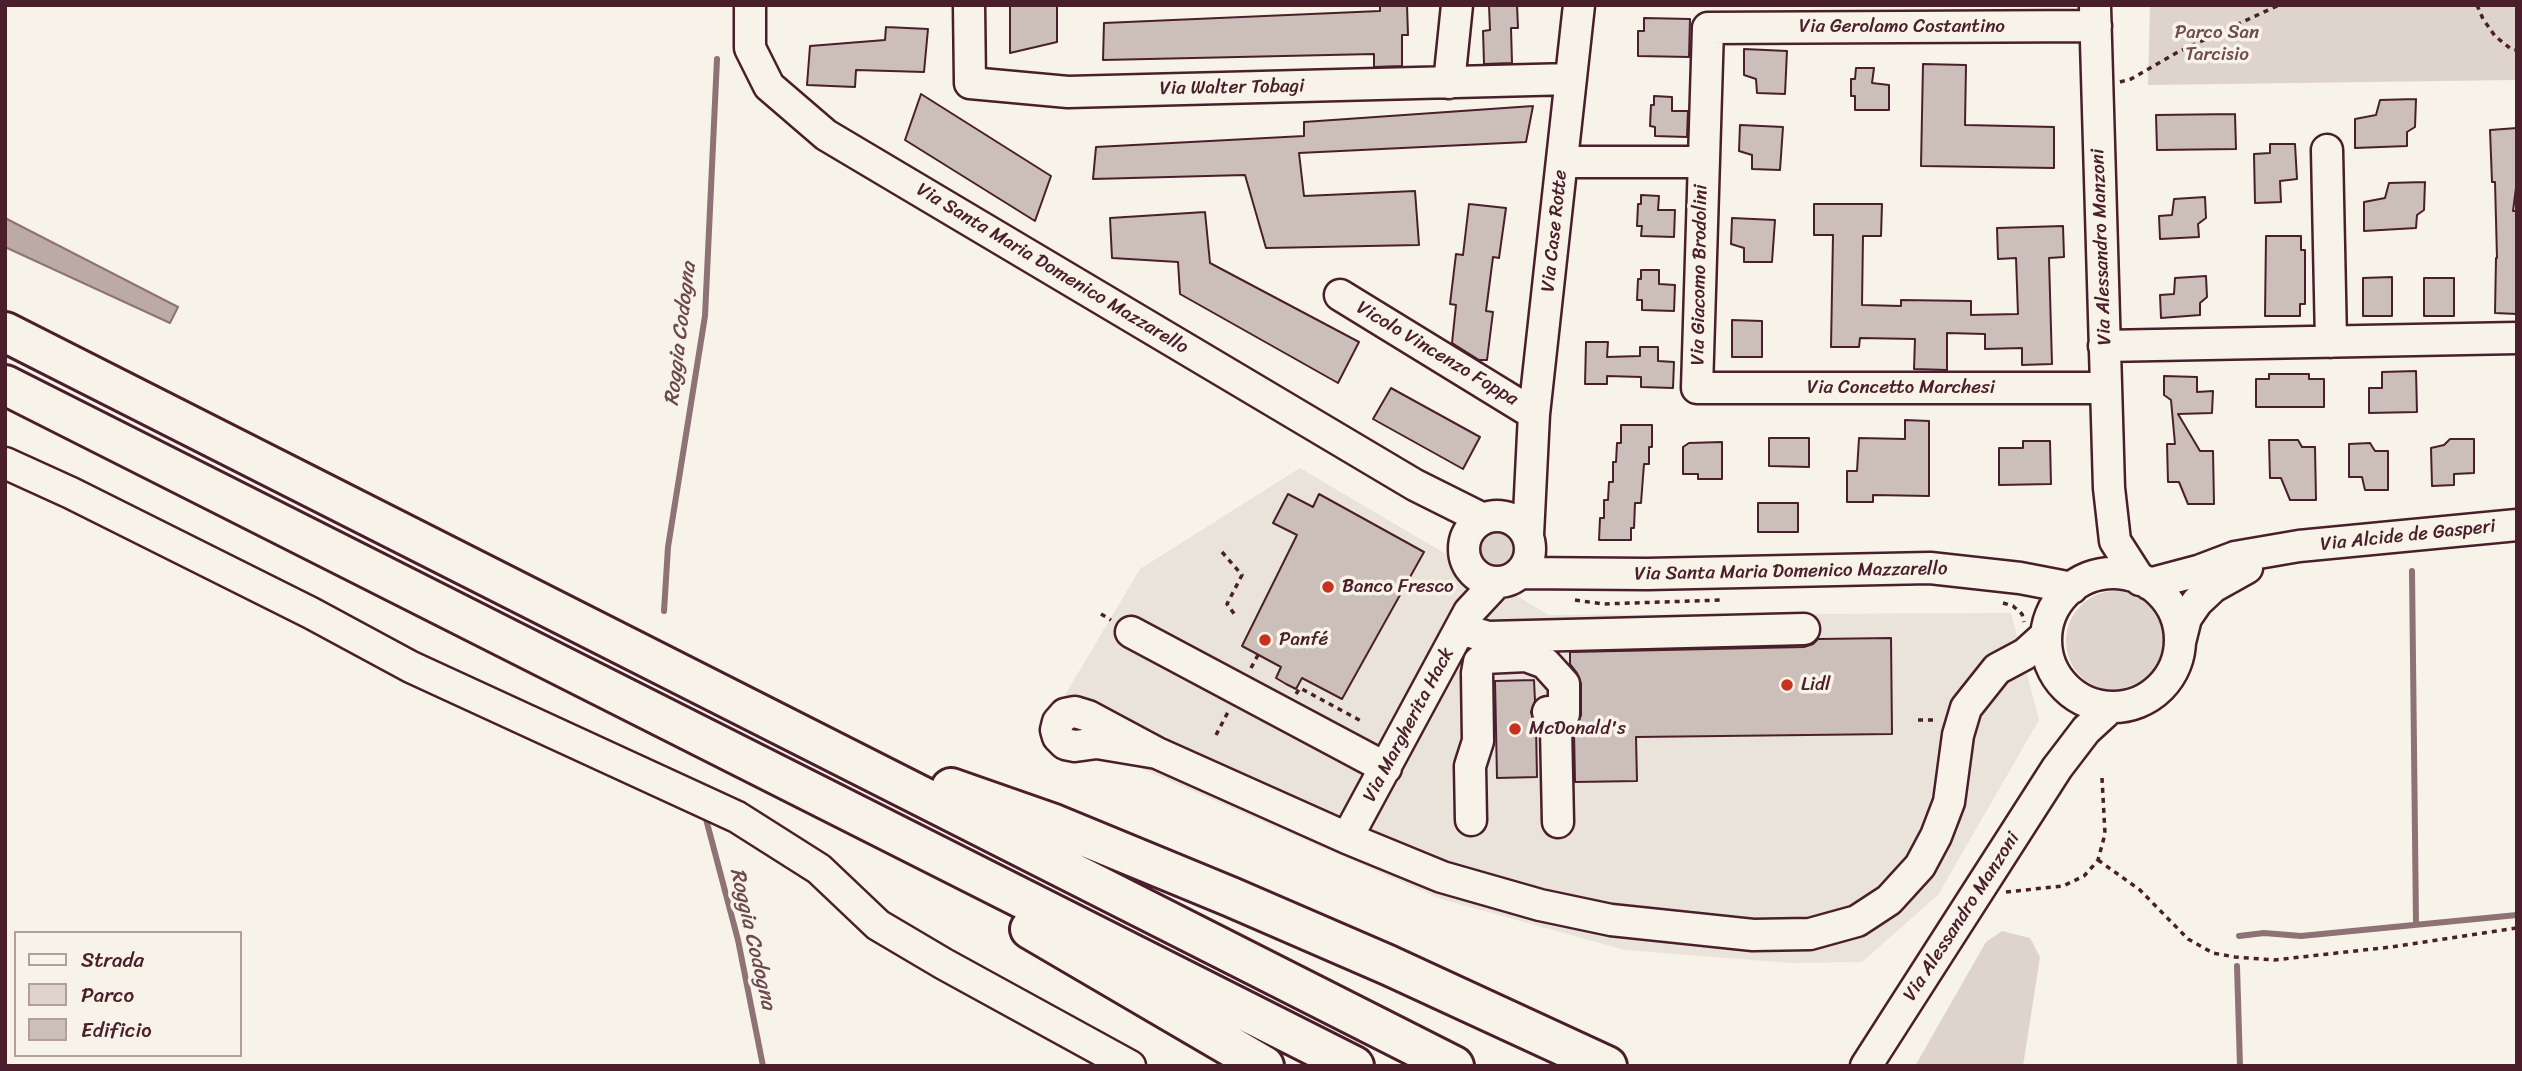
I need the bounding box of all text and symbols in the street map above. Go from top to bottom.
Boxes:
street label: Via Gerolamo Costantino [1799,16,2005,38]
park label: Parco San Tarcisio [2175,22,2259,66]
street label: Via Walter Tobagi [1159,75,1305,101]
street label: Via Alessandro Manzoni [2087,148,2117,346]
street label: Via Case Rotte [1537,169,1573,293]
street label: Via Santa Maria Domenico Mazzarello [912,179,1192,359]
street label: Via Giacomo Brodolini [1687,184,1713,366]
water label: Roggia Codogna [660,261,702,407]
street label: Vicolo Vincenzo Foppa [1352,297,1522,411]
street label: Via Concetto Marchesi [1807,377,1995,399]
street label: Via Alcide de Gasperi [2319,515,2497,557]
street label: Via Santa Maria Domenico Mazzarello [1634,558,1948,586]
place label: Banco Fresco [1342,576,1454,598]
marker: Banco Fresco [1320,579,1336,595]
place label: Panfé [1279,629,1328,651]
marker: Panfé [1257,632,1273,648]
street label: Via Margherita Hack [1359,644,1459,806]
place label: Lidl [1801,674,1830,696]
marker: Lidl [1779,677,1795,693]
place label: McDonald's [1529,718,1626,740]
marker: McDonald's [1507,721,1523,737]
street label: Via Alessandro Manzoni [1899,828,2025,1006]
water label: Roggia Codogna [723,866,781,1012]
legend [14,931,242,1057]
text: Strada [81,941,144,979]
text: Parco [81,976,134,1014]
text: Edificio [81,1011,152,1049]

